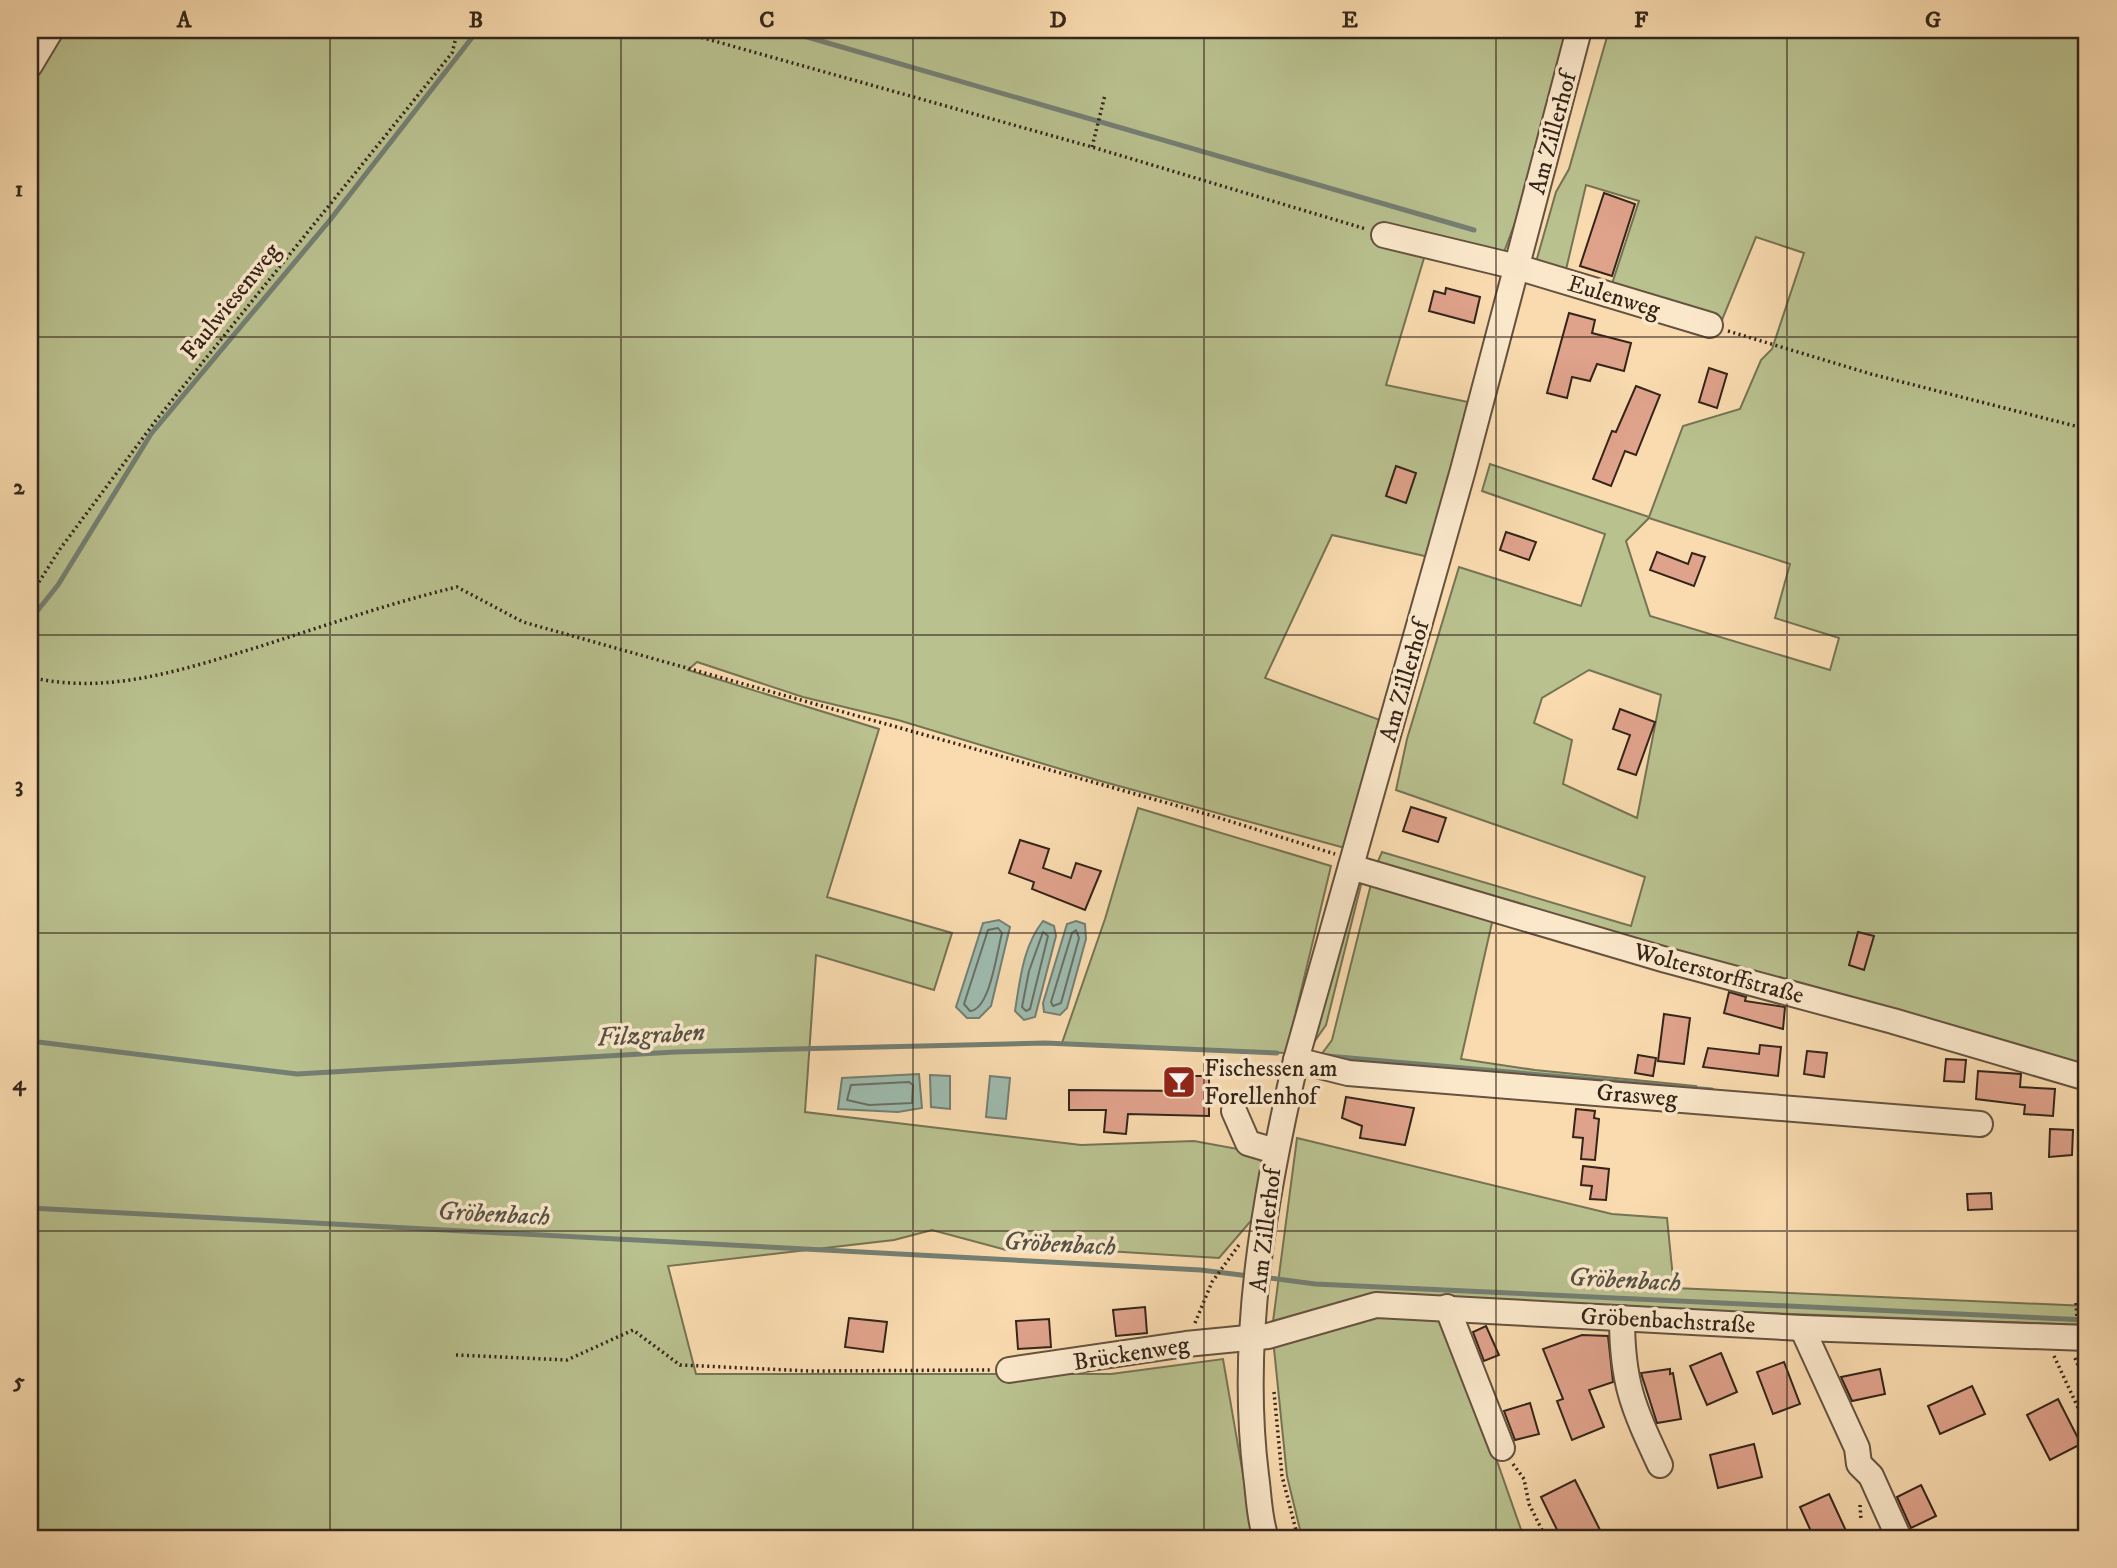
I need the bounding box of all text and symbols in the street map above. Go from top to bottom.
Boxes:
text: A [176,6,193,35]
text: B [469,6,483,35]
text: C [759,6,775,35]
text: D [1049,6,1067,35]
text: E [1342,6,1358,35]
text: F [1634,6,1649,35]
text: G [1925,6,1941,35]
street label: Am Zillerhof [1522,66,1584,197]
text: 1 [15,175,23,204]
street label: Faulwiesenweg [175,237,287,366]
street label: Eulenweg [1564,269,1664,325]
text: 2 [13,473,25,502]
street label: Am Zillerhof [1373,614,1438,745]
text: 3 [15,771,23,800]
street label: Wolterstorffstraße [1629,937,1807,1011]
water label: Filzgraben [596,1016,706,1055]
place label: Fischessen am Forellenhof [1204,1054,1338,1112]
bar icon: Fischessen am Forellenhof [1160,1063,1198,1101]
text: 4 [12,1069,27,1098]
street label: Grasweg [1595,1078,1679,1114]
street label: Am Zillerhof [1243,1163,1289,1294]
water label: Gröbenbach [437,1195,551,1234]
water label: Gröbenbach [1003,1225,1117,1264]
water label: Gröbenbach [1568,1261,1682,1300]
street label: Gröbenbachstraße [1580,1301,1756,1341]
street label: Brückenweg [1071,1330,1192,1378]
text: 5 [12,1367,25,1396]

